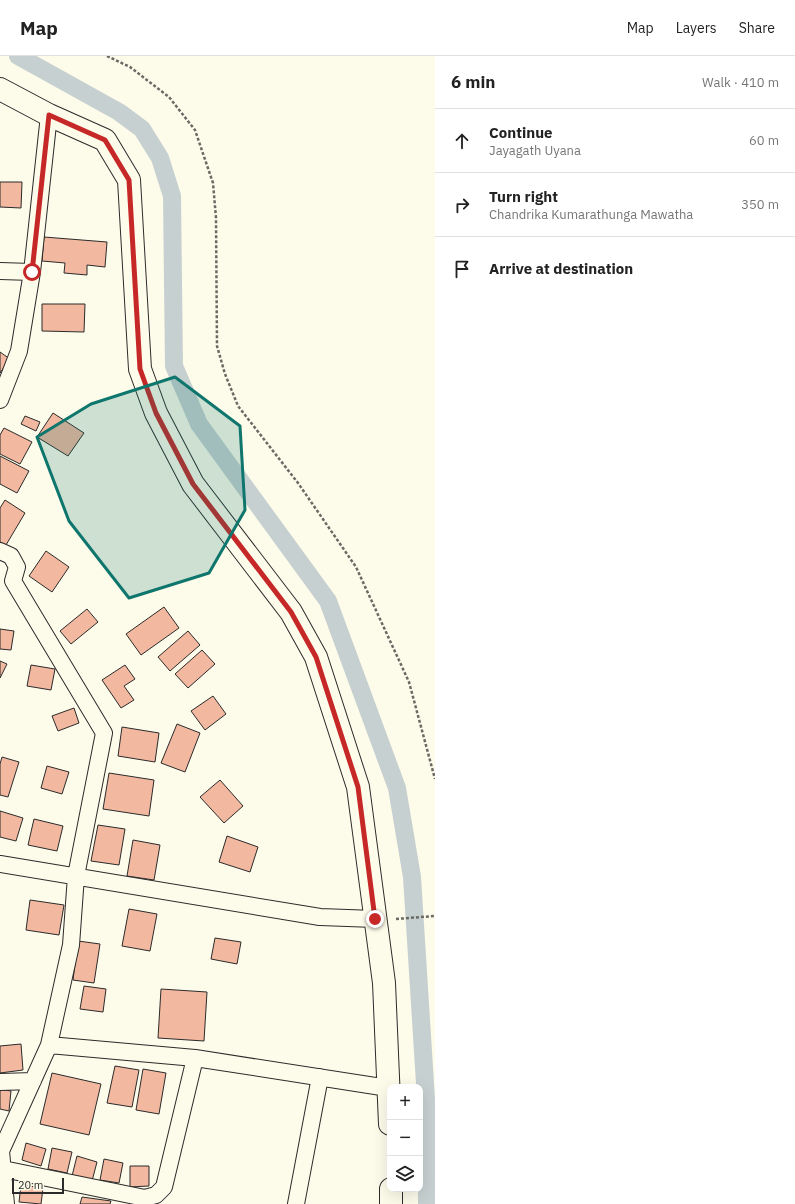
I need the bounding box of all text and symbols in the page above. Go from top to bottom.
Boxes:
text: Map [20,16,58,40]
text: Map [627,19,654,37]
text: Layers [676,19,717,37]
text: Share [739,19,775,37]
text: 6 min [451,71,495,93]
text: Walk · 410 m [702,74,779,91]
text: Continue [489,123,553,142]
icon: ahead [451,130,473,152]
text: 60 m [749,132,779,149]
text: Jayagath Uyana [489,142,581,159]
text: Turn right [489,187,558,206]
icon: right [451,194,473,216]
text: 350 m [741,196,779,213]
text: Chandrika Kumarathunga Mawatha [489,206,693,223]
icon: arrive [451,258,473,280]
text: Arrive at destination [489,259,633,278]
route start [23,263,41,281]
route end [366,910,384,928]
map controls [387,1084,423,1192]
button: + [387,1084,423,1120]
button: − [387,1120,423,1156]
button: layers [387,1156,423,1192]
scale bar [12,1176,64,1195]
text: 20 m [18,1178,43,1192]

